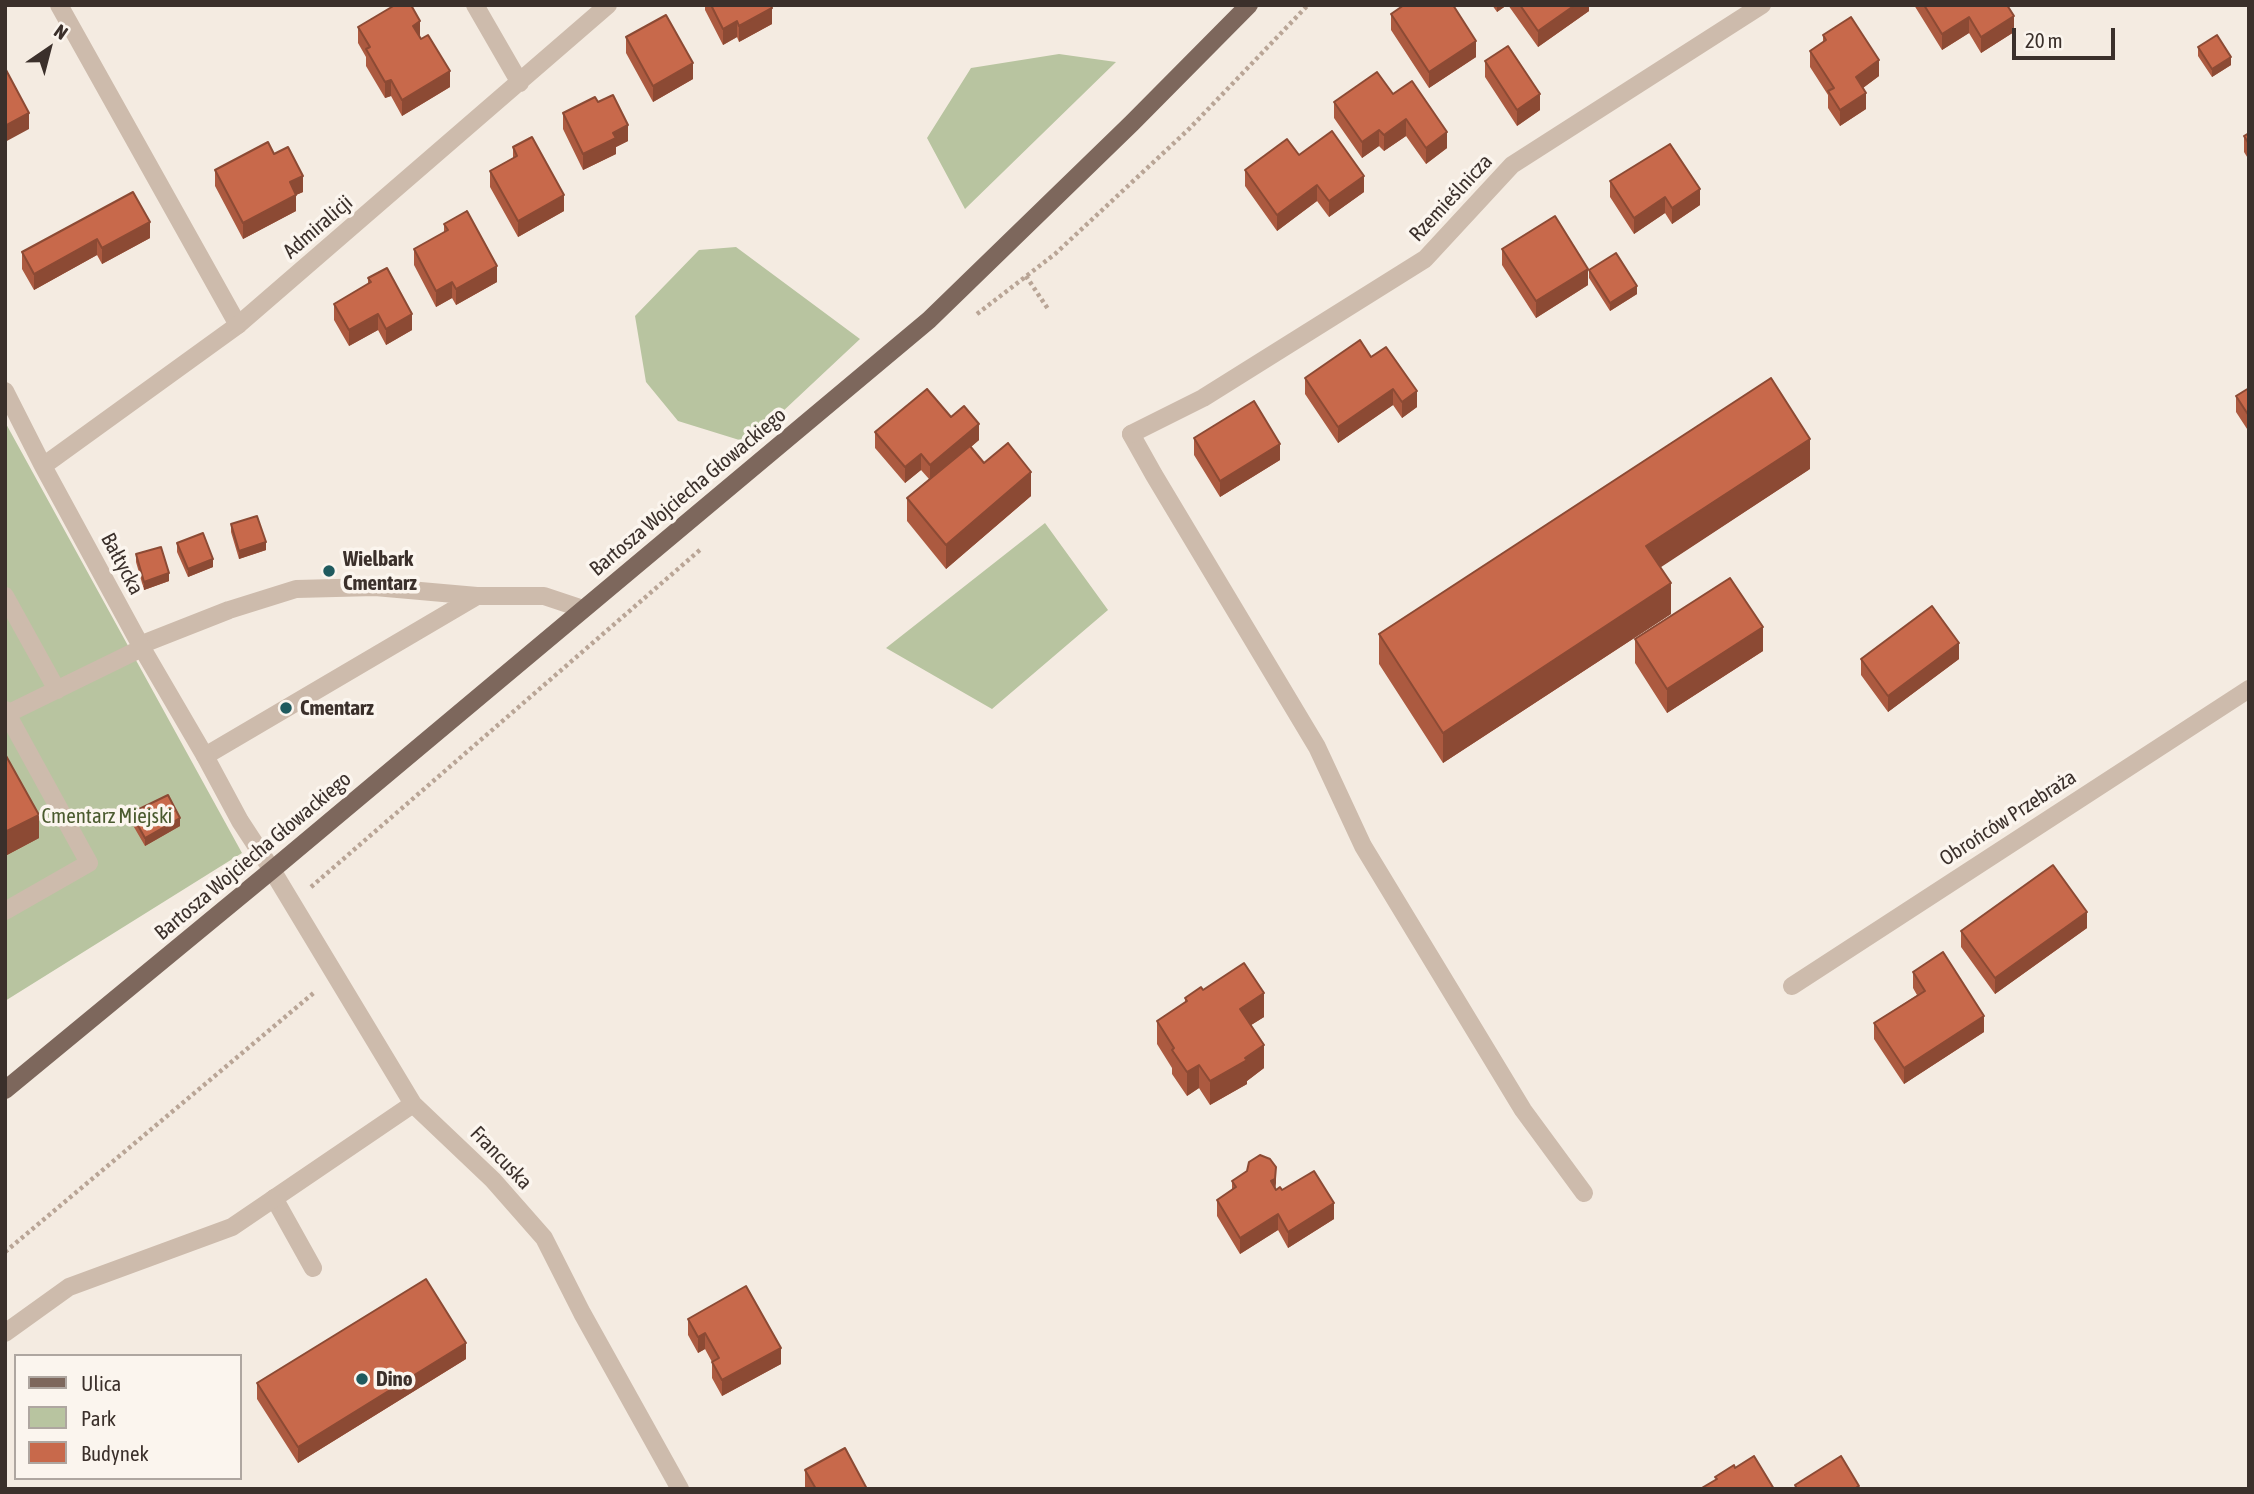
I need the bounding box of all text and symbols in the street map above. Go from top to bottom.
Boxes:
north arrow [14,14,84,84]
scale bar [2016,14,2119,58]
text: N [50,20,72,44]
text: 20 m [2025,28,2063,52]
street label: Rzemieślnicza [1404,149,1498,247]
street label: Admiralicji [278,190,358,264]
street label: Bartosza Wojciecha Głowackiego [585,403,791,581]
street label: Bałtycka [95,529,149,599]
place label: Wielbark Cmentarz [343,546,417,596]
marker: Wielbark Cmentarz [321,563,337,579]
place label: Cmentarz [300,695,374,721]
marker: Cmentarz [278,700,294,716]
street label: Obrońców Przebraża [1935,765,2081,871]
street label: Bartosza Wojciecha Głowackiego [150,767,356,945]
park label: Cmentarz Miejski [42,803,172,829]
street label: Francuska [465,1121,537,1195]
legend [14,1354,242,1480]
place label: Dino [376,1366,413,1392]
text: Ulica [81,1371,121,1395]
marker: Dino [354,1371,370,1387]
text: Park [81,1406,116,1430]
text: Budynek [81,1441,149,1465]

